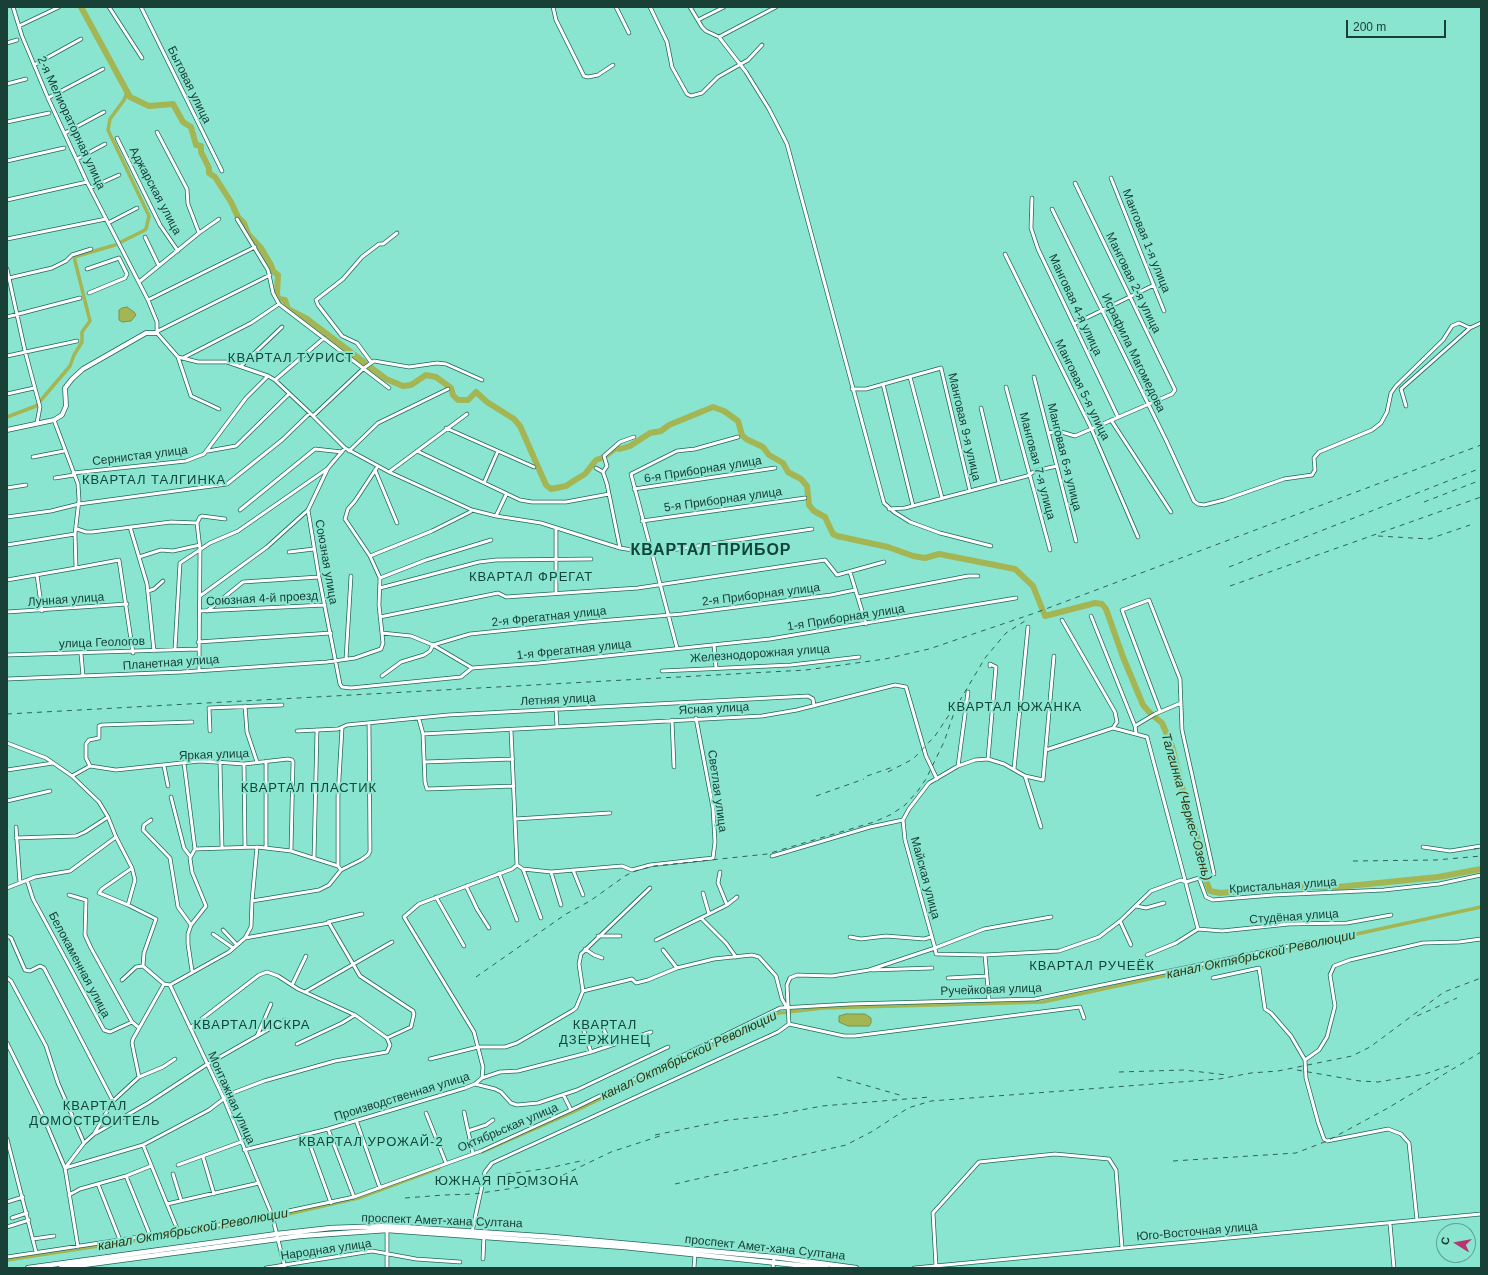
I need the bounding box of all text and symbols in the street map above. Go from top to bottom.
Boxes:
scale bar [1348,12,1448,38]
text: 200 m [1353,20,1386,34]
street label: Бытовая улица [164,44,214,126]
street label: 2-я Мелиораторная улица [34,54,108,192]
street label: Аджарская улица [126,145,184,237]
street label: Манговая 1-я улица [1119,187,1173,295]
street label: Манговая 2-я улица [1102,230,1164,336]
street label: Манговая 4-я улица [1045,252,1105,358]
street label: Исрафила Магомедова [1098,291,1168,415]
street label: Манговая 5-я улица [1051,337,1113,443]
district label: КВАРТАЛ ТУРИСТ [228,350,354,366]
street label: Манговая 9-я улица [945,372,983,482]
street label: Манговая 6-я улица [1044,402,1084,512]
street label: Манговая 7-я улица [1016,411,1058,521]
street label: Сернистая улица [91,443,189,469]
street label: 6-я Приборная улица [643,454,763,486]
district label: КВАРТАЛ ТАЛГИНКА [82,472,226,488]
street label: 5-я Приборная улица [663,485,783,515]
street label: Союзная улица [311,518,341,606]
district label: КВАРТАЛ ПРИБОР [630,541,792,561]
district label: КВАРТАЛ ФРЕГАТ [469,569,593,585]
street label: 2-я Приборная улица [701,581,821,609]
street label: Союзная 4-й проезд [206,589,318,609]
street label: Лунная улица [27,590,105,610]
street label: 1-я Приборная улица [786,602,906,634]
street label: 2-я Фрегатная улица [491,604,607,630]
street label: улица Геологов [59,634,145,652]
street label: 1-я Фрегатная улица [516,637,632,663]
street label: Железнодорожная улица [690,642,830,666]
street label: Планетная улица [122,652,220,674]
street label: Летняя улица [520,691,596,709]
district label: КВАРТАЛ ЮЖАНКА [948,699,1082,715]
street label: Ясная улица [678,700,750,718]
water label: Талгинка (Черкес-Озень) [1157,731,1215,883]
street label: Яркая улица [179,747,249,763]
street label: Светлая улица [704,749,730,833]
district label: КВАРТАЛ ПЛАСТИК [241,780,377,796]
street label: Майская улица [907,835,943,921]
street label: Кристальная улица [1229,875,1337,897]
street label: Студёная улица [1249,907,1339,927]
street label: Белокаменная улица [45,910,113,1020]
water label: канал Октябрьской Революции [1165,927,1357,983]
district label: КВАРТАЛ РУЧЕЁК [1029,958,1155,974]
street label: Ручейковая улица [940,981,1042,999]
water label: канал Октябрьской Революции [598,1008,780,1104]
district label: КВАРТАЛ ИСКРА [194,1017,310,1033]
district label: КВАРТАЛ ДЗЕРЖИНЕЦ [559,1017,651,1048]
street label: Монтажная улица [204,1050,258,1146]
street label: Производственная улица [332,1070,472,1124]
district label: КВАРТАЛ ДОМОСТРОИТЕЛЬ [29,1098,161,1129]
street label: Октябрьская улица [456,1100,560,1156]
district label: КВАРТАЛ УРОЖАЙ-2 [298,1134,444,1150]
district label: ЮЖНАЯ ПРОМЗОНА [435,1173,579,1189]
water label: канал Октябрьской Революции [97,1206,289,1254]
street label: проспект Амет-хана Султана [361,1211,523,1231]
street label: Юго-Восточная улица [1136,1220,1258,1244]
north arrow [1436,1223,1476,1263]
street label: проспект Амет-хана Султана [684,1232,846,1264]
street label: Народная улица [280,1236,372,1264]
text: С [1439,1236,1452,1246]

